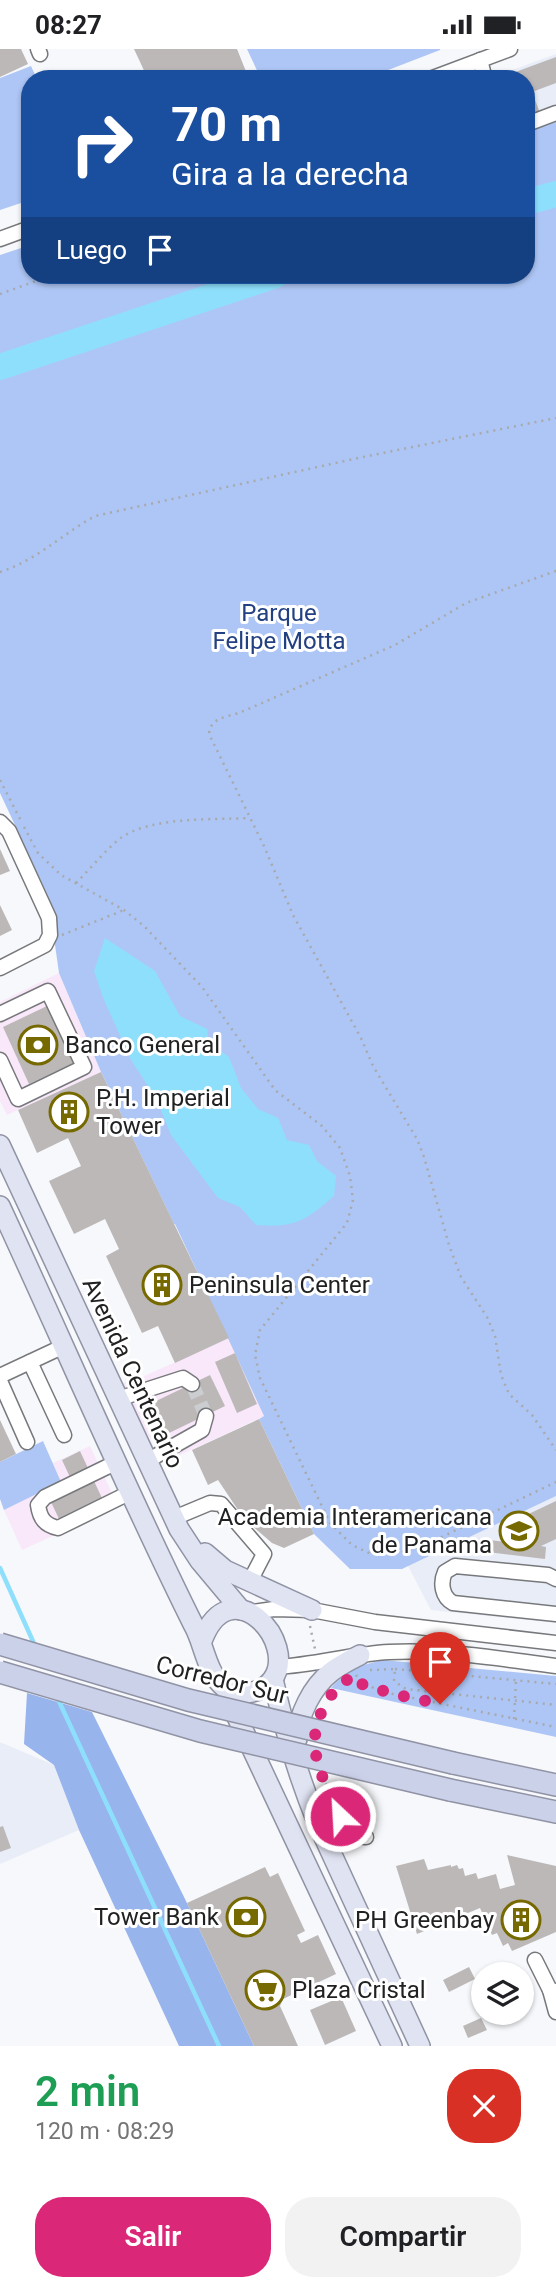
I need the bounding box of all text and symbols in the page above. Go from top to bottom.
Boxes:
text: 08:27 [35,10,102,40]
text: 70 m [171,96,282,153]
icon: right [56,98,147,189]
text: Gira a la derecha [171,155,409,193]
icon: arrive [141,231,179,269]
text: Luego [56,235,127,265]
park label: Parque Felipe Motta [213,599,345,655]
bank icon: Banco General [17,1024,59,1066]
place label: Banco General [65,1031,220,1059]
place label: P.H. Imperial Tower [96,1084,230,1140]
building icon: P.H. Imperial Tower [48,1091,90,1133]
building icon: Peninsula Center [141,1264,183,1306]
place label: Peninsula Center [189,1271,370,1299]
street label: Avenida Centenario [77,1273,189,1473]
place label: Academia Interamericana de Panama [218,1503,492,1559]
school or university icon: Academia Interamericana de Panama [498,1510,540,1552]
pin [410,1632,470,1704]
icon: arrive [421,1643,459,1681]
street label: Corredor Sur [153,1650,291,1710]
position arrow [303,1779,377,1853]
bank icon: Tower Bank [225,1896,267,1938]
building icon: PH Greenbay [500,1899,542,1941]
place label: Tower Bank [94,1903,220,1931]
place label: PH Greenbay [355,1906,495,1934]
map controls [471,1962,534,2025]
button: layers [471,1962,534,2025]
supermarket icon: Plaza Cristal [244,1969,286,2011]
place label: Plaza Cristal [292,1976,426,2004]
text: 2 min [35,2067,140,2116]
button: close [447,2069,521,2143]
text: 120 m · 08:29 [35,2118,174,2145]
button: Salir [35,2197,271,2277]
button: Compartir [285,2197,521,2277]

